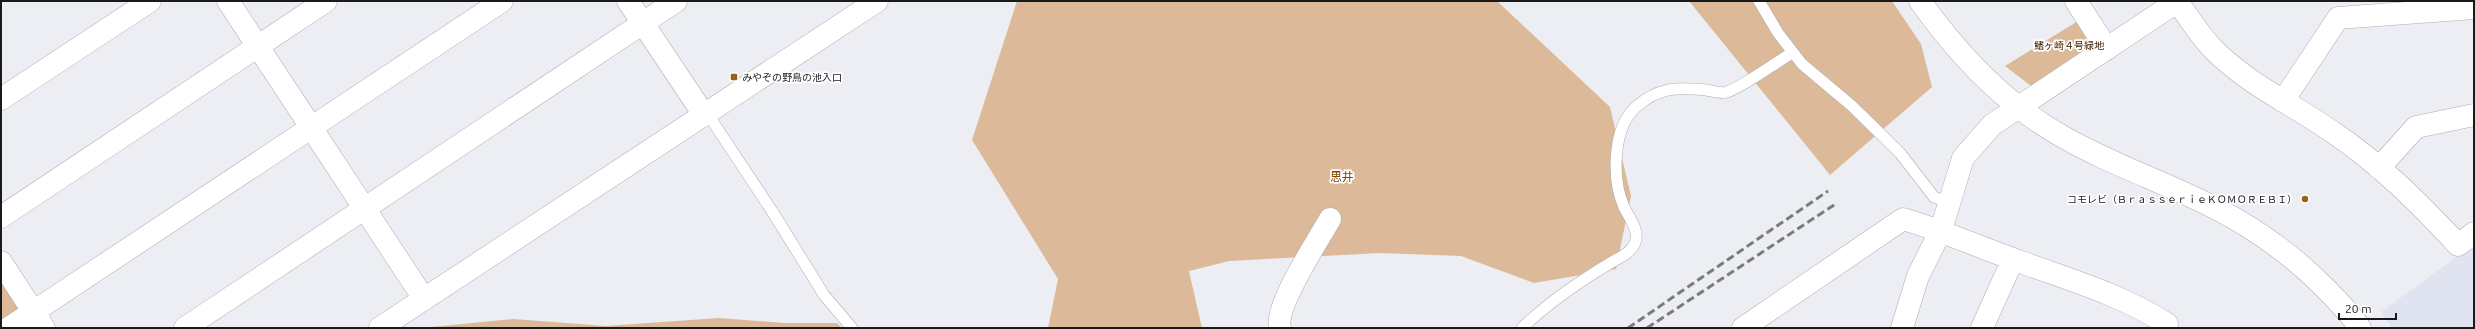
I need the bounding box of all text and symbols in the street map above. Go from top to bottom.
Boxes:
park label: 鰭ヶ崎４号緑地 [2034,40,2105,51]
marker: みやぞの野鳥の池入口 [729,72,739,82]
place label: みやぞの野鳥の池入口 [742,72,842,83]
district label: 思井 [1330,170,1354,183]
place label: コモレビ（ＢｒａｓｓｅｒｉｅＫＯＭＯＲＥＢＩ） [2067,194,2297,205]
marker: コモレビ（ＢｒａｓｓｅｒｉｅＫＯＭＯＲＥＢＩ） [2300,194,2310,204]
scale bar [2339,295,2396,321]
text: 20 m [2345,302,2372,315]

